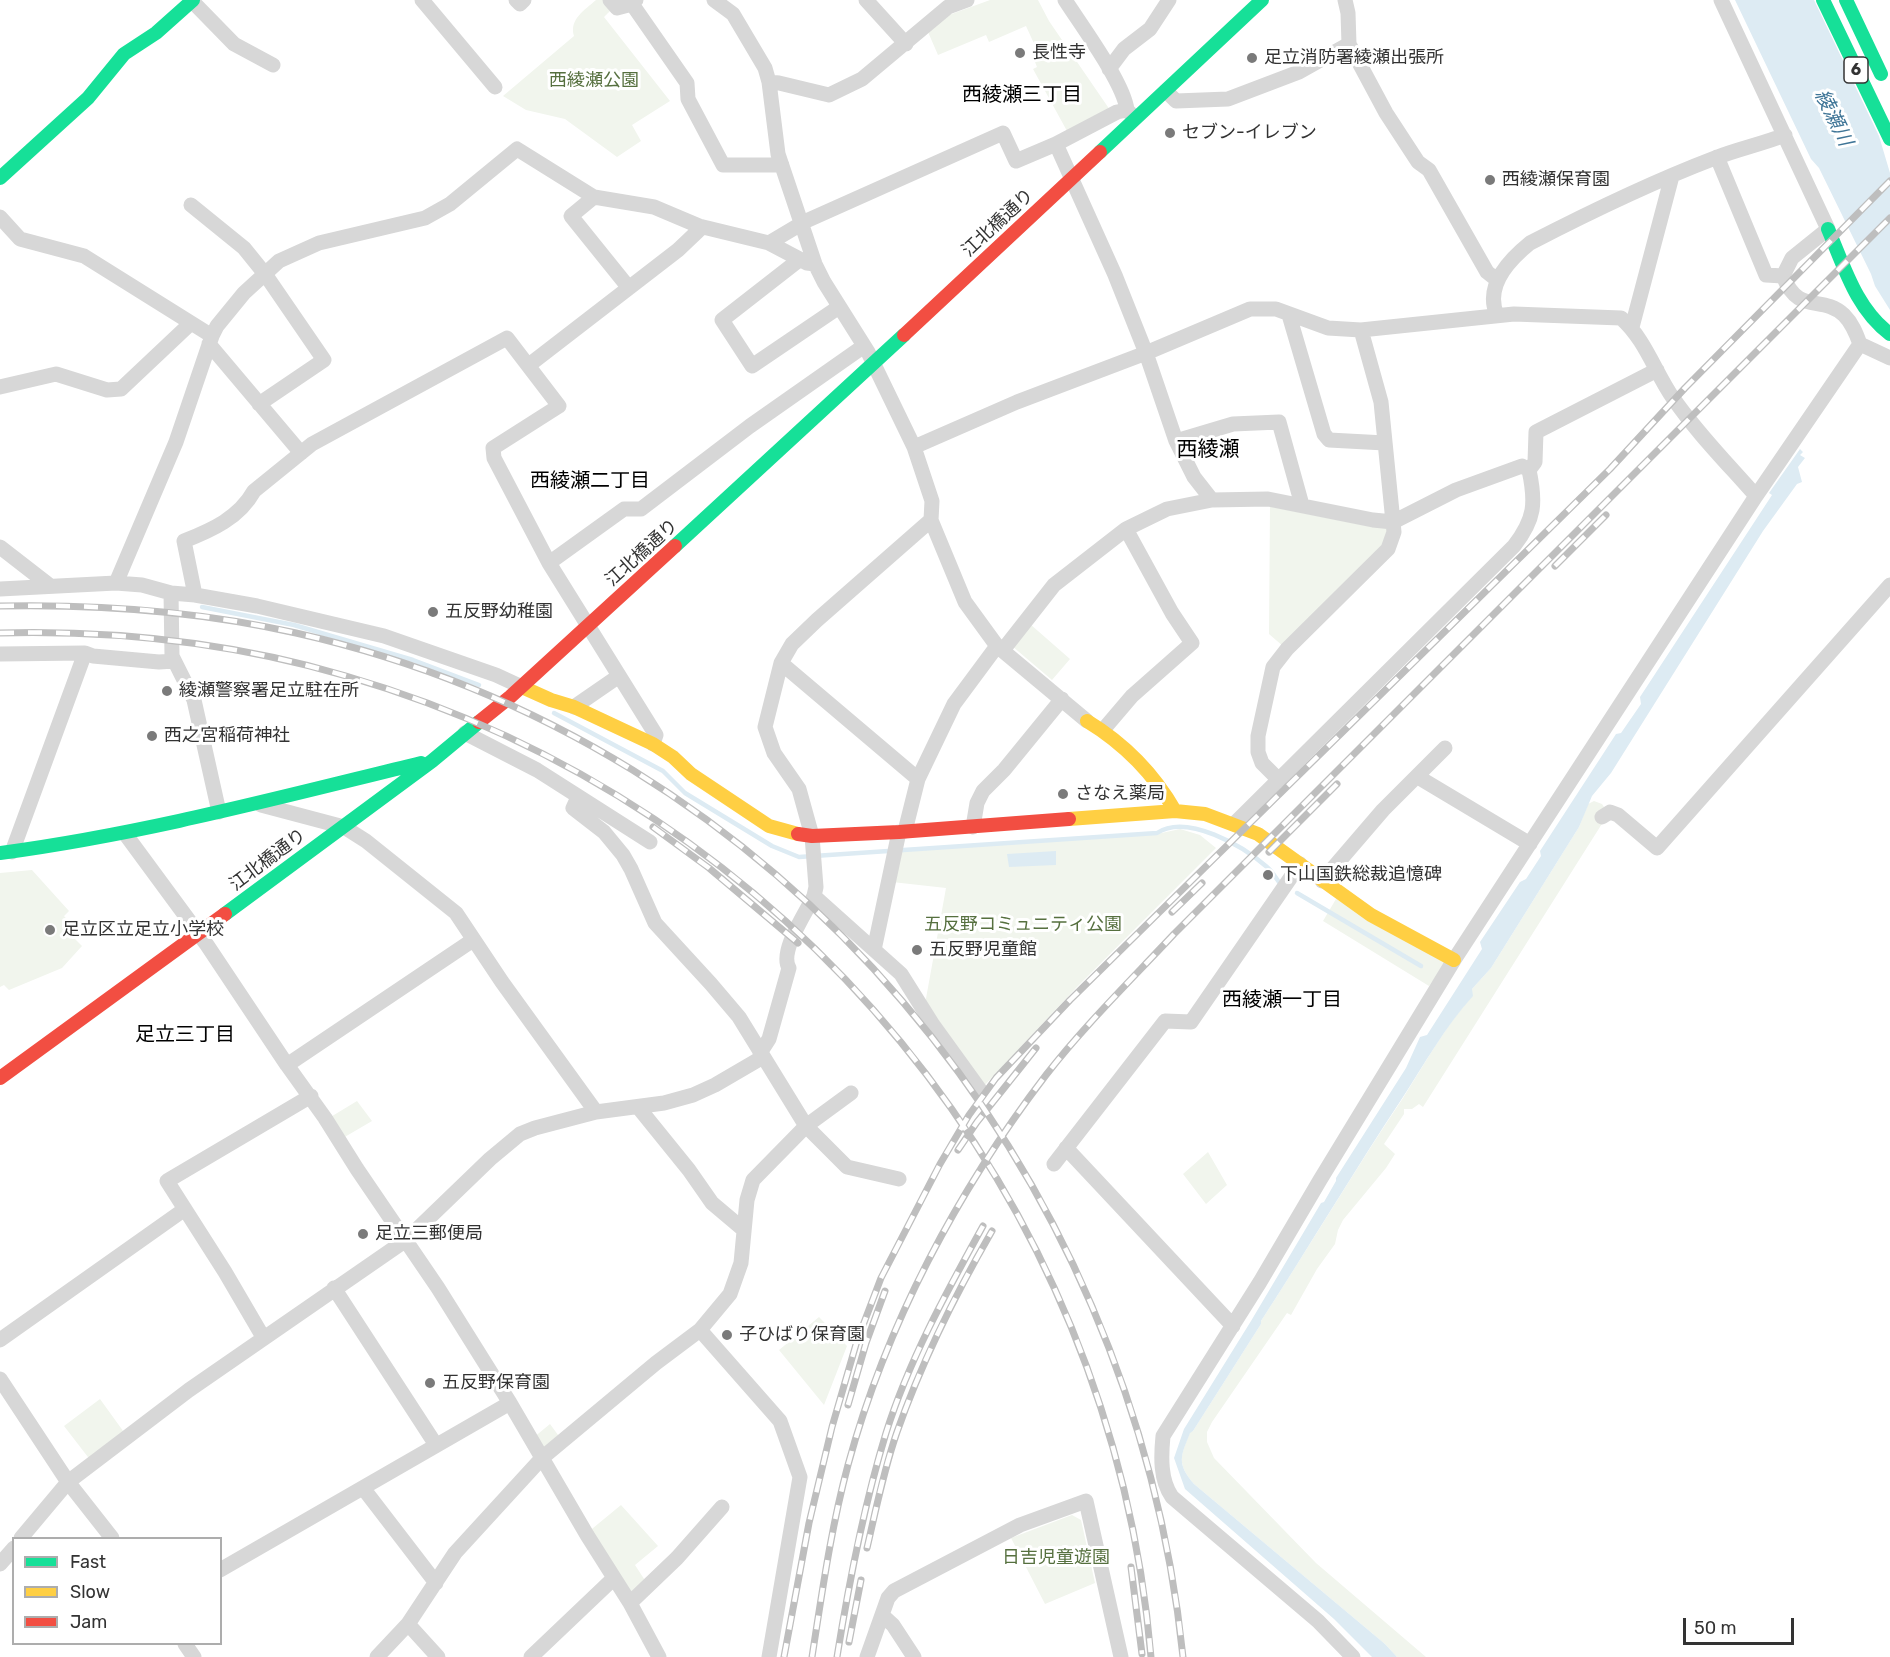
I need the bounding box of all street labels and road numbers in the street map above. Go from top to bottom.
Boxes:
road number: 6 [1844,57,1868,83]
street label: 江北橋通り [958,184,1038,262]
street label: 江北橋通り [601,515,683,591]
street label: 江北橋通り [226,824,310,896]

